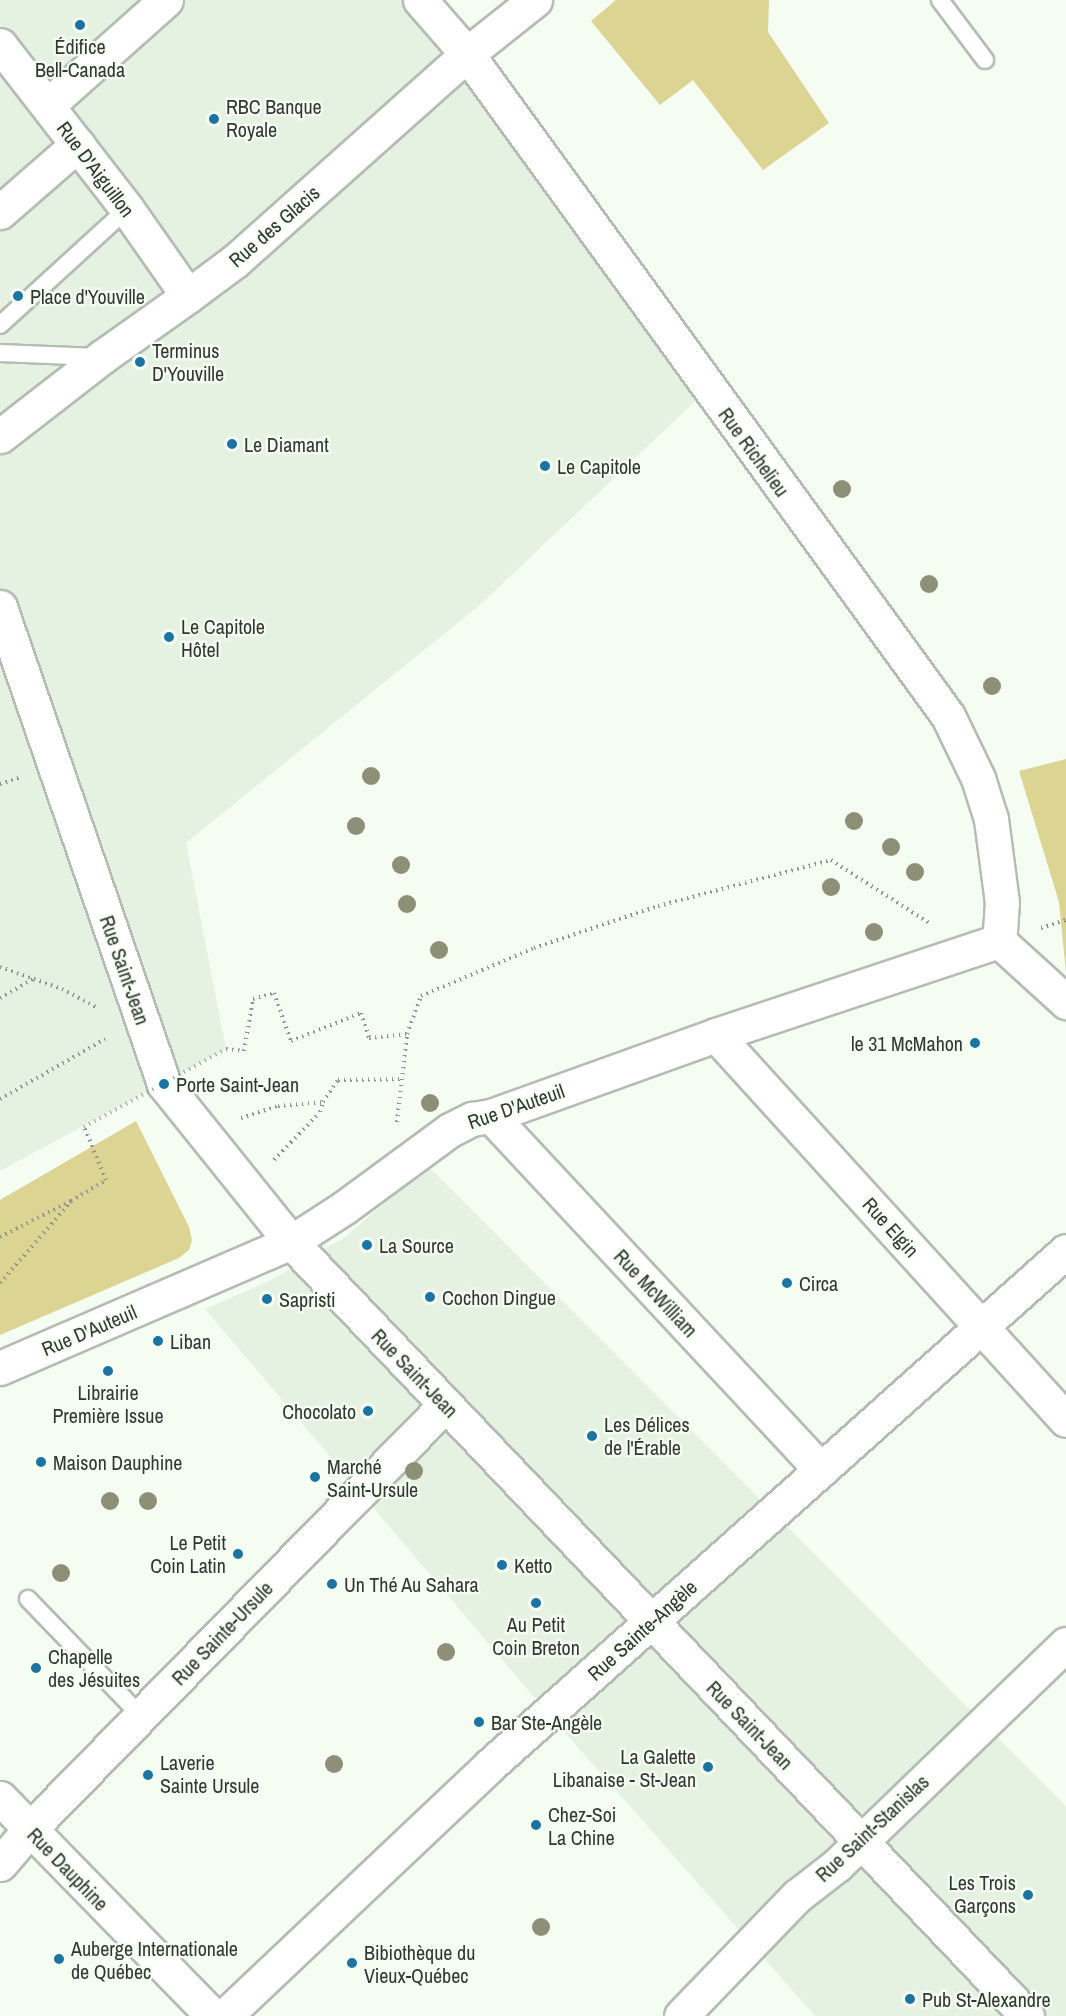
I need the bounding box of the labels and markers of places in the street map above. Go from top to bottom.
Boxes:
marker: Édifice Bell-Canada [73,18,87,32]
place label: Édifice Bell-Canada [35,35,125,82]
place label: RBC Banque Royale [226,95,322,142]
marker: RBC Banque Royale [207,112,221,126]
place label: Place d'Youville [30,284,145,308]
marker: Place d'Youville [11,289,25,303]
place label: Terminus D'Youville [152,338,224,385]
marker: Terminus D'Youville [133,355,147,369]
place label: Le Diamant [244,432,329,456]
marker: Le Diamant [225,437,239,451]
place label: Le Capitole [557,454,641,478]
marker: Le Capitole [538,459,552,473]
place label: Le Capitole Hôtel [181,614,265,661]
marker: Le Capitole Hôtel [162,630,176,644]
place label: le 31 McMahon [851,1031,963,1055]
marker: le 31 McMahon [968,1036,982,1050]
place label: Porte Saint-Jean [176,1072,299,1096]
marker: Porte Saint-Jean [157,1077,171,1091]
place label: La Source [379,1233,454,1257]
marker: La Source [360,1238,374,1252]
place label: Circa [799,1271,838,1295]
marker: Circa [780,1276,794,1290]
place label: Cochon Dingue [442,1285,556,1309]
place label: Sapristi [279,1287,336,1311]
marker: Cochon Dingue [423,1290,437,1304]
marker: Sapristi [260,1292,274,1306]
place label: Liban [170,1329,211,1353]
marker: Liban [151,1334,165,1348]
marker: Librairie Première Issue [101,1364,115,1378]
place label: Librairie Première Issue [52,1380,164,1427]
place label: Chocolato [282,1399,356,1423]
marker: Chocolato [361,1404,375,1418]
place label: Les Délices de l'Érable [604,1412,690,1459]
marker: Les Délices de l'Érable [585,1429,599,1443]
place label: Maison Dauphine [53,1450,182,1474]
place label: Marché Saint-Ursule [327,1454,418,1501]
marker: Maison Dauphine [34,1455,48,1469]
marker: Marché Saint-Ursule [308,1470,322,1484]
place label: Le Petit Coin Latin [150,1530,226,1577]
marker: Le Petit Coin Latin [231,1547,245,1561]
place label: Ketto [514,1553,552,1577]
marker: Ketto [495,1558,509,1572]
place label: Un Thé Au Sahara [344,1572,480,1596]
marker: Un Thé Au Sahara [325,1577,339,1591]
marker: Au Petit Coin Breton [529,1596,543,1610]
place label: Au Petit Coin Breton [492,1612,580,1659]
place label: Chapelle des Jésuites [48,1644,140,1691]
marker: Chapelle des Jésuites [29,1661,43,1675]
place label: Bar Ste-Angèle [491,1710,602,1734]
marker: Bar Ste-Angèle [472,1715,486,1729]
place label: La Galette Libanaise - St-Jean [553,1744,696,1791]
place label: Laverie Sainte Ursule [160,1751,259,1798]
marker: La Galette Libanaise - St-Jean [701,1760,715,1774]
marker: Laverie Sainte Ursule [141,1768,155,1782]
place label: Chez-Soi La Chine [548,1802,616,1849]
marker: Chez-Soi La Chine [529,1818,543,1832]
place label: Les Trois Garçons [948,1871,1016,1918]
marker: Les Trois Garçons [1021,1888,1035,1902]
place label: Auberge Internationale de Québec [71,1936,238,1983]
place label: Bibiothèque du Vieux-Québec [364,1940,475,1987]
marker: Auberge Internationale de Québec [52,1952,66,1966]
marker: Bibiothèque du Vieux-Québec [345,1956,359,1970]
place label: Pub St-Alexandre [922,1987,1051,2011]
marker: Pub St-Alexandre [903,1992,917,2006]

